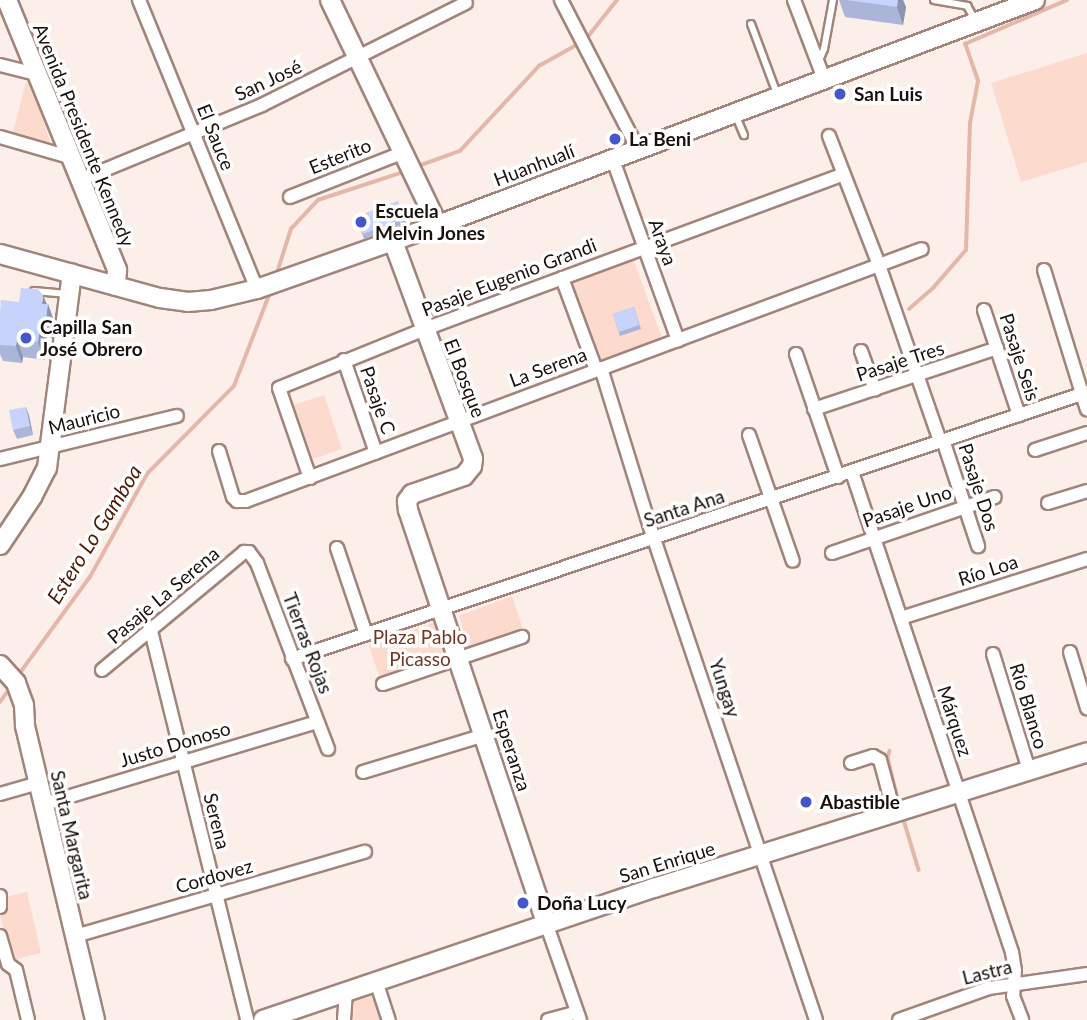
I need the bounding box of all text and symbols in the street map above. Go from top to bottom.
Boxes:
street label: Avenida Presidente Kennedy [29,20,139,250]
street label: San José [231,54,305,106]
place label: San Luis [854,83,923,105]
marker: San Luis [832,86,848,102]
street label: El Sauce [192,101,240,173]
place label: La Beni [629,128,691,150]
marker: La Beni [607,131,623,147]
street label: Esterito [306,133,374,179]
street label: Huanhualí [490,139,578,191]
place label: Escuela Melvin Jones [375,200,486,244]
marker: Escuela Melvin Jones [353,214,369,230]
street label: Araya [644,216,682,268]
street label: Pasaje Eugenio Grandi [418,233,600,321]
street label: Pasaje Seis [995,310,1045,404]
place label: Capilla San José Obrero [40,316,143,360]
marker: Capilla San José Obrero [18,330,34,346]
street label: El Bosque [440,335,490,421]
street label: Pasaje Tres [853,336,947,386]
street label: La Serena [506,342,590,392]
street label: Pasaje C [356,363,400,437]
street label: Mauricio [46,399,122,439]
street label: Pasaje Dos [954,440,1004,534]
water label: Estero Lo Gamboa [41,460,147,608]
street label: Pasaje Uno [859,480,955,532]
street label: Santa Ana [640,484,728,532]
street label: Pasaje La Serena [103,542,223,648]
street label: Río Loa [955,550,1021,590]
street label: Tierras Rojas [278,589,338,697]
park label: Plaza Pablo Picasso [373,626,467,670]
street label: Yungay [705,656,745,720]
street label: Río Blanco [1005,660,1053,752]
street label: Márquez [933,683,977,759]
street label: Esperanza [488,706,536,794]
street label: Justo Donoso [117,716,233,772]
street label: Santa Margarita [46,768,98,902]
street label: Serena [199,791,235,851]
place label: Abastible [820,791,900,813]
marker: Abastible [798,794,814,810]
street label: San Enrique [616,837,718,887]
street label: Cordovez [173,854,255,898]
place label: Doña Lucy [537,892,627,914]
marker: Doña Lucy [515,895,531,911]
street label: Lastra [960,955,1014,989]

